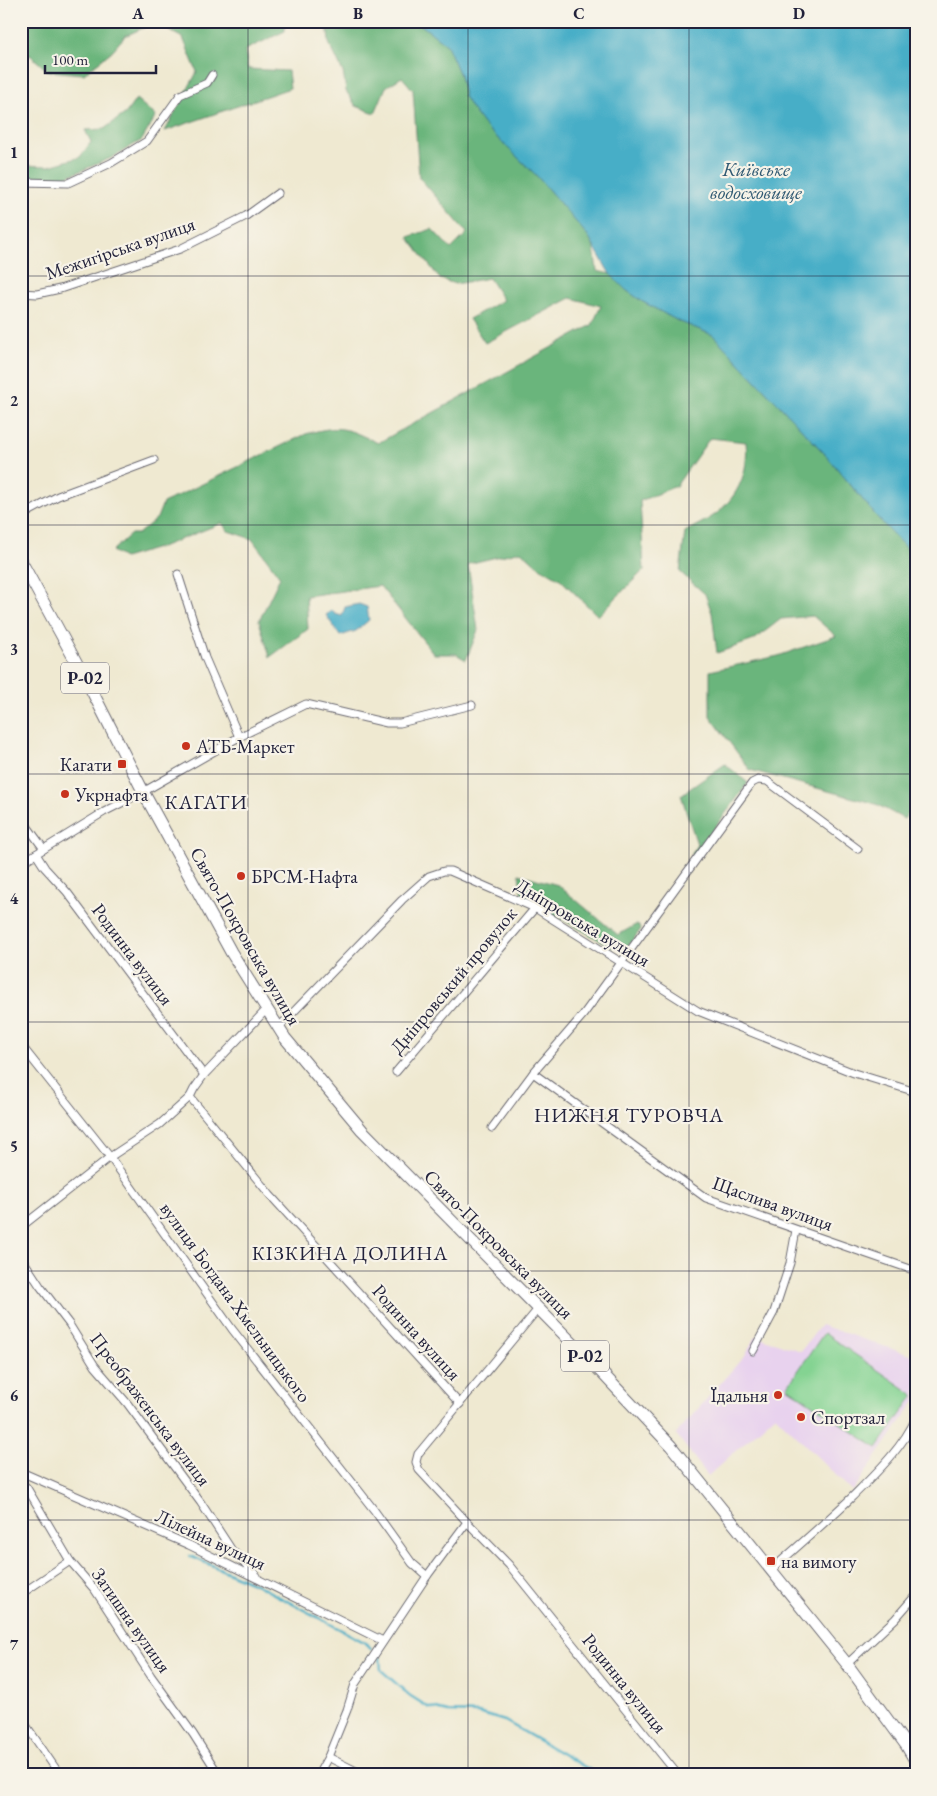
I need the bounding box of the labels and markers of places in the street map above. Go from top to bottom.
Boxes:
place label: АТБ-Маркет [195,734,295,759]
marker: АТБ-Маркет [180,740,192,752]
place label: Кагати [60,752,112,777]
marker: Кагати [116,758,128,770]
place label: Укрнафта [74,782,149,807]
marker: Укрнафта [59,788,71,800]
place label: БРСМ-Нафта [251,864,358,889]
marker: БРСМ-Нафта [235,870,247,882]
place label: Їдальня [710,1383,769,1408]
marker: Їдальня [772,1389,784,1401]
place label: Спортзал [811,1405,885,1430]
marker: Спортзал [795,1411,807,1423]
place label: на вимогу [781,1549,857,1574]
marker: на вимогу [765,1555,777,1567]

